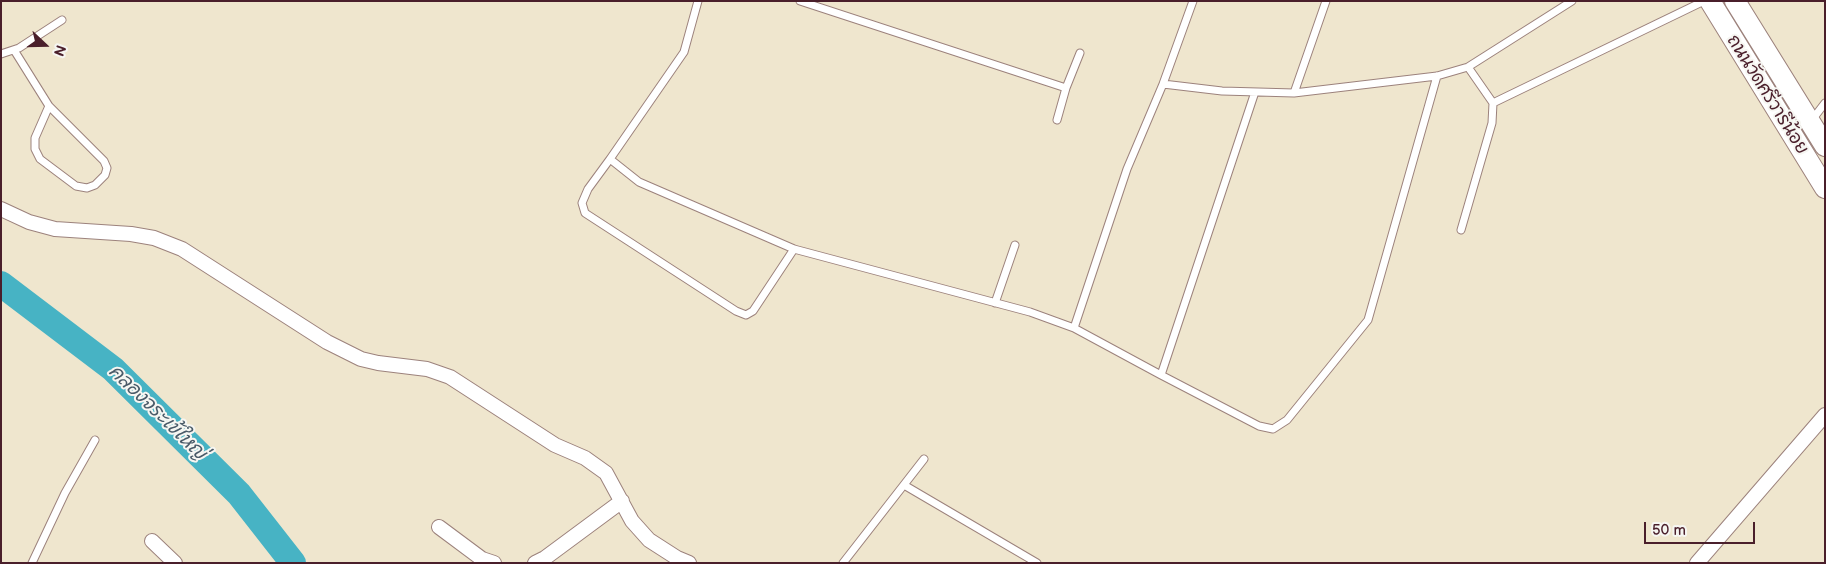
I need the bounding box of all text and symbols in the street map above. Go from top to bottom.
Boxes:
north arrow [20,20,70,70]
street label: ถนนวัดศรีวารีน้อย [1722,31,1812,159]
text: N [50,43,69,59]
water label: คลองจระเข้ใหญ่ [103,361,211,465]
scale bar [1646,512,1757,544]
text: 50 m [1652,521,1686,540]

